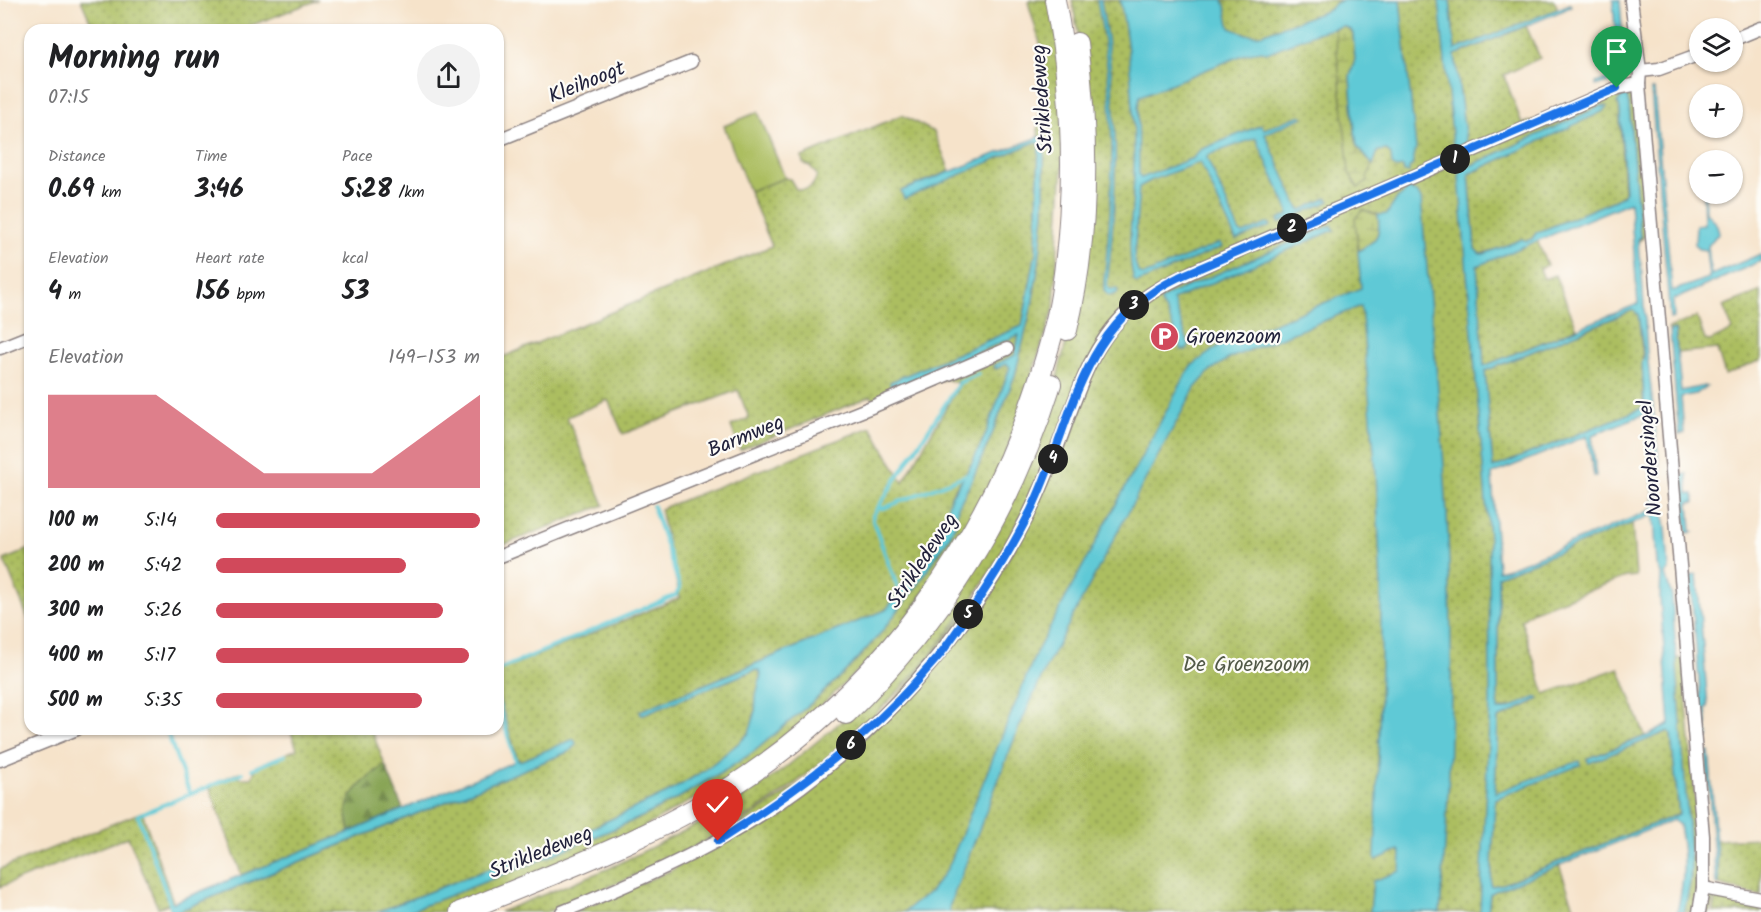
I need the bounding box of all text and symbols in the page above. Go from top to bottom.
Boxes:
map controls [1689,18,1743,204]
button: layers [1689,18,1743,72]
pin [1591,26,1642,88]
text: Morning run [48,33,220,86]
icon: arrive [1600,35,1633,68]
street label: Strikledeweg [1023,43,1063,155]
button: share [417,44,480,107]
street label: Kleihoogt [544,52,631,113]
text: 07:15 [48,82,89,114]
button: + [1689,84,1743,138]
text: Distance [48,144,106,169]
text: Time [195,144,227,169]
text: Pace [342,144,373,169]
pin: 1 [1440,144,1470,174]
text: 1 [1453,146,1457,171]
button: − [1689,150,1743,204]
text: 0.69 [48,169,95,211]
text: 3:46 [195,169,244,211]
text: 5:28 [342,169,392,211]
text: km [95,180,121,205]
text: /km [392,180,424,205]
pin: 2 [1277,213,1307,243]
text: 2 [1287,215,1297,240]
text: Elevation [48,246,109,271]
text: Heart rate [195,246,265,271]
text: kcal [342,246,368,271]
text: 4 [48,271,62,313]
text: 156 [195,271,230,313]
text: 53 [342,271,369,313]
text: m [62,282,81,307]
text: bpm [230,282,265,307]
pin: 3 [1119,290,1149,320]
text: 3 [1130,292,1138,317]
parking icon: Groenzoom [1149,321,1181,353]
place label: Groenzoom [1186,321,1281,354]
text: Elevation [48,342,124,374]
text: 149–153 m [388,342,480,374]
street label: Noordersingel [1629,398,1673,518]
street label: Barmweg [703,407,789,467]
pin: 4 [1038,444,1068,474]
text: 4 [1049,446,1057,471]
text: 100 m [48,505,99,537]
text: 5:14 [144,505,177,537]
street label: Strikledeweg [879,507,967,615]
text: 200 m [48,550,104,582]
text: 5:42 [144,550,182,582]
text: 300 m [48,595,104,627]
text: 5:26 [144,595,182,627]
pin: 5 [953,599,983,629]
text: 5 [964,601,972,626]
text: 400 m [48,640,104,672]
text: 5:17 [144,640,175,672]
park label: De Groenzoom [1183,649,1309,682]
text: 500 m [48,685,103,717]
text: 5:35 [144,685,182,717]
pin: 6 [836,730,866,760]
text: 6 [847,732,855,757]
pin [692,779,743,841]
icon: check [701,788,734,821]
street label: Strikledeweg [484,817,598,889]

